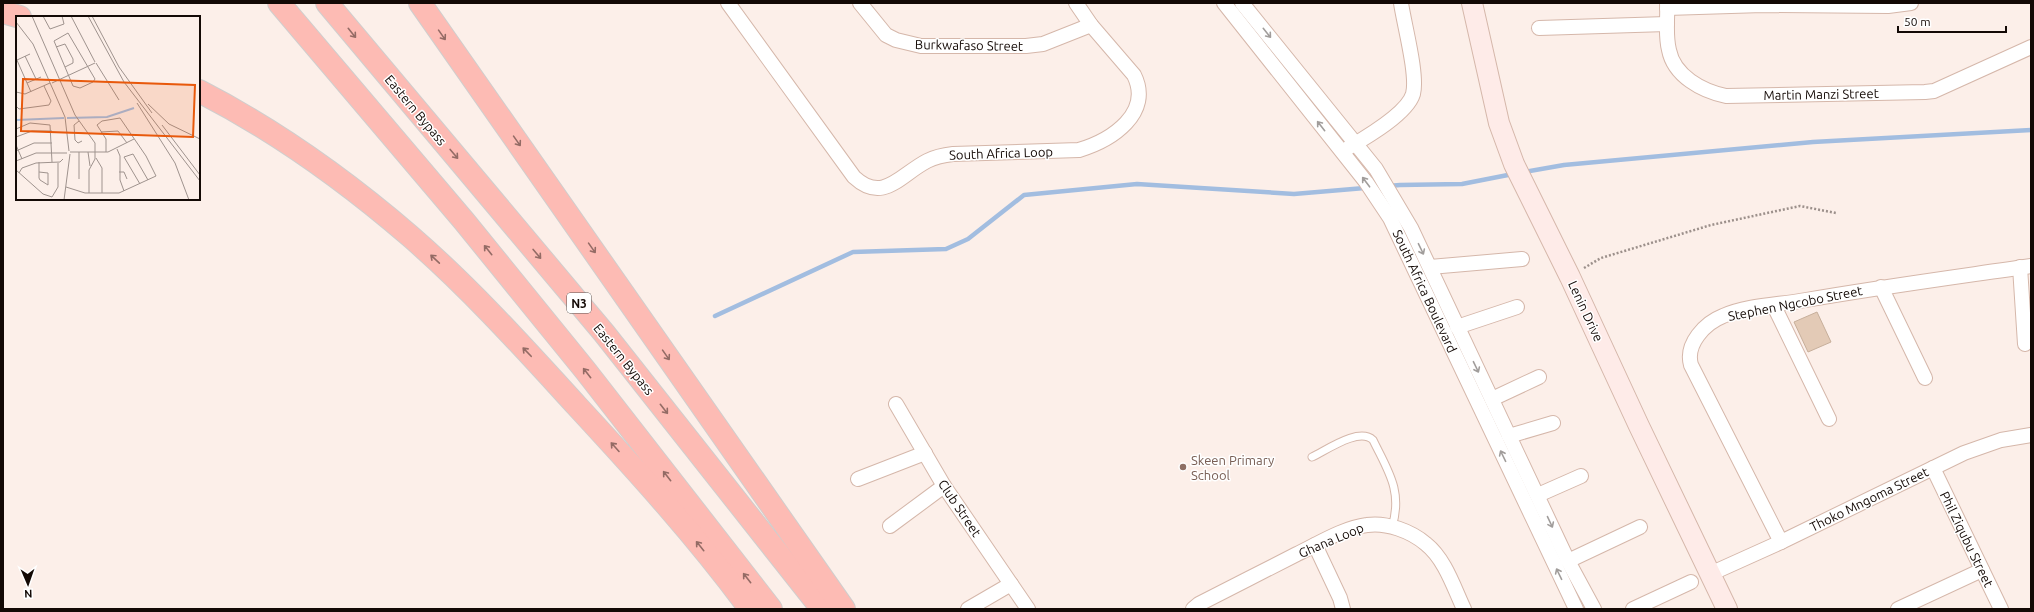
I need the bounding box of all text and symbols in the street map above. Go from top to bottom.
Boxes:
scale bar [1898,8,2006,34]
text: 50 m [1904,15,1931,28]
inset map [16,16,200,200]
one-way arrow [348,28,357,39]
one-way arrow [1262,28,1271,39]
one-way arrow [438,29,446,40]
street label: Burkwafaso Street [915,37,1023,53]
street label: Eastern Bypass [383,72,450,148]
street label: Martin Manzi Street [1763,86,1879,102]
one-way arrow [1316,120,1325,131]
one-way arrow [513,136,521,147]
street label: South Africa Loop [949,144,1053,162]
one-way arrow [449,149,458,160]
one-way arrow [1361,176,1370,187]
street label: South Africa Boulevard [1390,227,1460,355]
one-way arrow [588,242,596,253]
one-way arrow [1418,243,1425,255]
one-way arrow [483,245,492,256]
one-way arrow [533,248,542,259]
one-way arrow [430,255,441,264]
street label: Lenin Drive [1566,278,1606,344]
street label: Stephen Ngcobo Street [1727,283,1863,323]
road number: N3 [567,293,591,313]
street label: Eastern Bypass [591,321,657,398]
one-way arrow [522,347,532,357]
one-way arrow [662,349,670,360]
one-way arrow [1473,361,1480,373]
one-way arrow [583,368,592,379]
one-way arrow [659,403,668,414]
one-way arrow [610,442,620,452]
one-way arrow [1499,451,1506,463]
place label: Skeen Primary School [1191,453,1274,482]
marker: Skeen Primary School [1178,462,1188,472]
street label: Thoko Mngoma Street [1807,464,1931,534]
one-way arrow [663,470,672,481]
street label: Club Street [936,477,984,539]
street label: Phil Ziqubu Street [1938,489,1996,589]
one-way arrow [1547,516,1554,528]
street label: Ghana Loop [1296,520,1366,560]
one-way arrow [695,540,704,551]
north arrow [8,564,48,604]
one-way arrow [1555,568,1562,580]
one-way arrow [743,573,751,584]
text: N [24,588,33,600]

